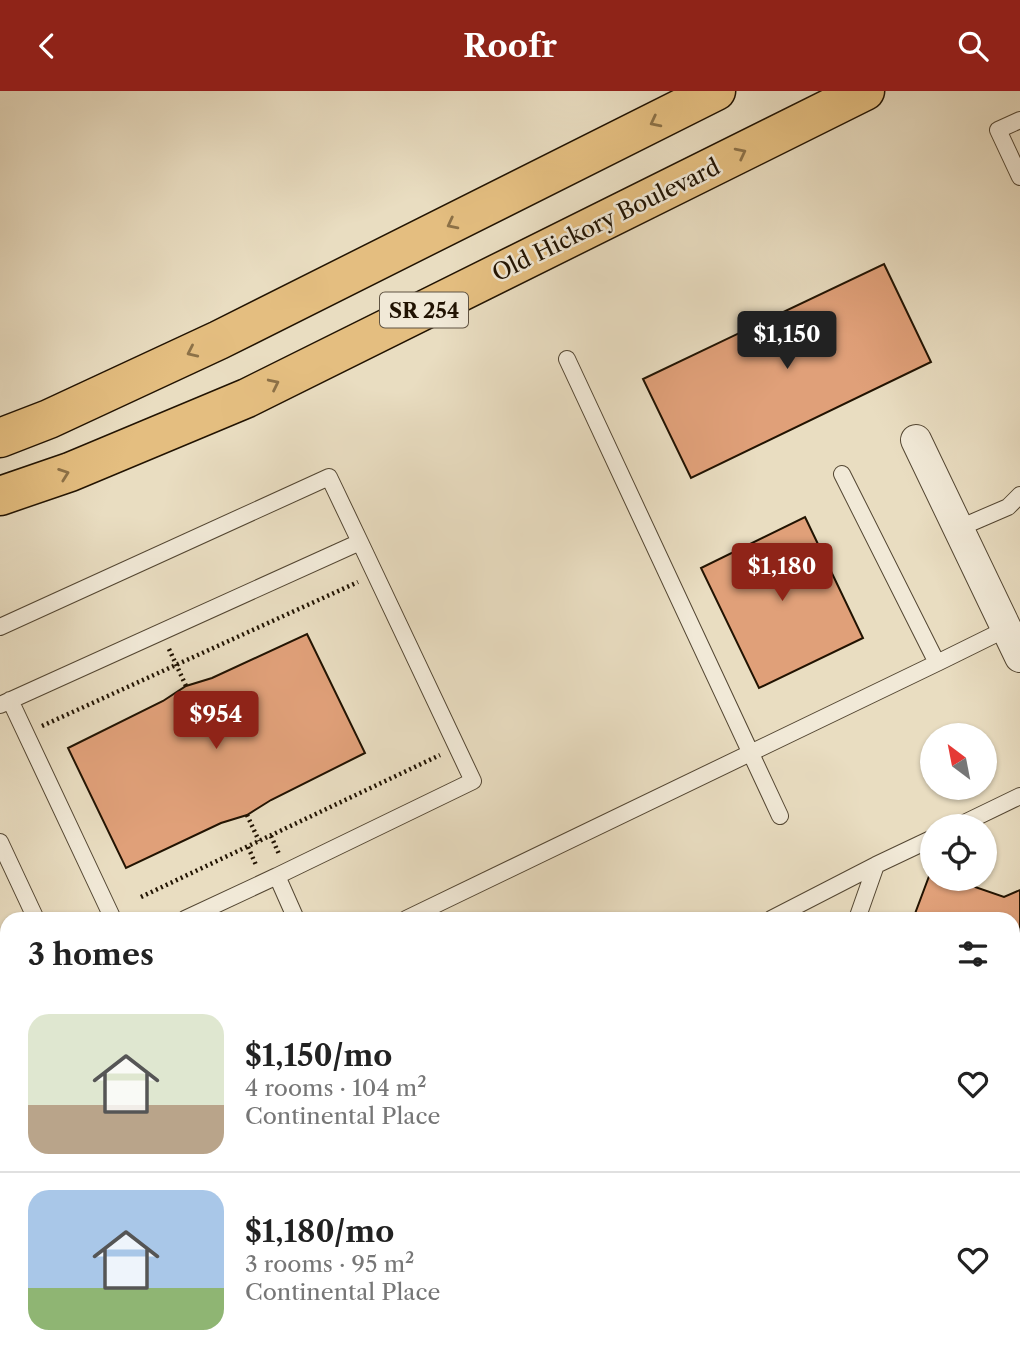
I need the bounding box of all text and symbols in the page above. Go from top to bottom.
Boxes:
text: Roofr [463,26,557,65]
icon: back [28,27,66,65]
icon: search [954,27,992,65]
one-way arrow [650,113,662,127]
one-way arrow [734,148,746,162]
street label: Old Hickory Boulevard [488,153,724,287]
one-way arrow [447,215,459,229]
road number: SR 254 [380,293,468,327]
pin: $1,150 [730,311,844,371]
text: $1,150 [753,320,821,348]
one-way arrow [187,344,199,358]
one-way arrow [267,379,279,393]
one-way arrow [58,468,70,482]
pin: $1,180 [725,543,839,603]
text: $1,180 [748,552,816,580]
pin: $954 [175,691,257,751]
text: $954 [190,700,242,728]
north arrow [920,723,998,800]
map controls [920,723,997,891]
button: locate [920,814,997,891]
icon: filters [954,935,992,973]
text: 3 homes [28,936,154,973]
text: $1,150/mo [245,1037,392,1074]
icon: home [84,1042,168,1126]
icon: heart [954,1065,992,1103]
text: 4 rooms · 104 m² [245,1074,427,1102]
text: Continental Place [245,1102,440,1130]
text: $1,180/mo [245,1213,394,1250]
icon: home [84,1218,168,1302]
icon: heart [954,1241,992,1279]
text: 3 rooms · 95 m² [245,1250,414,1278]
text: Continental Place [245,1278,440,1306]

